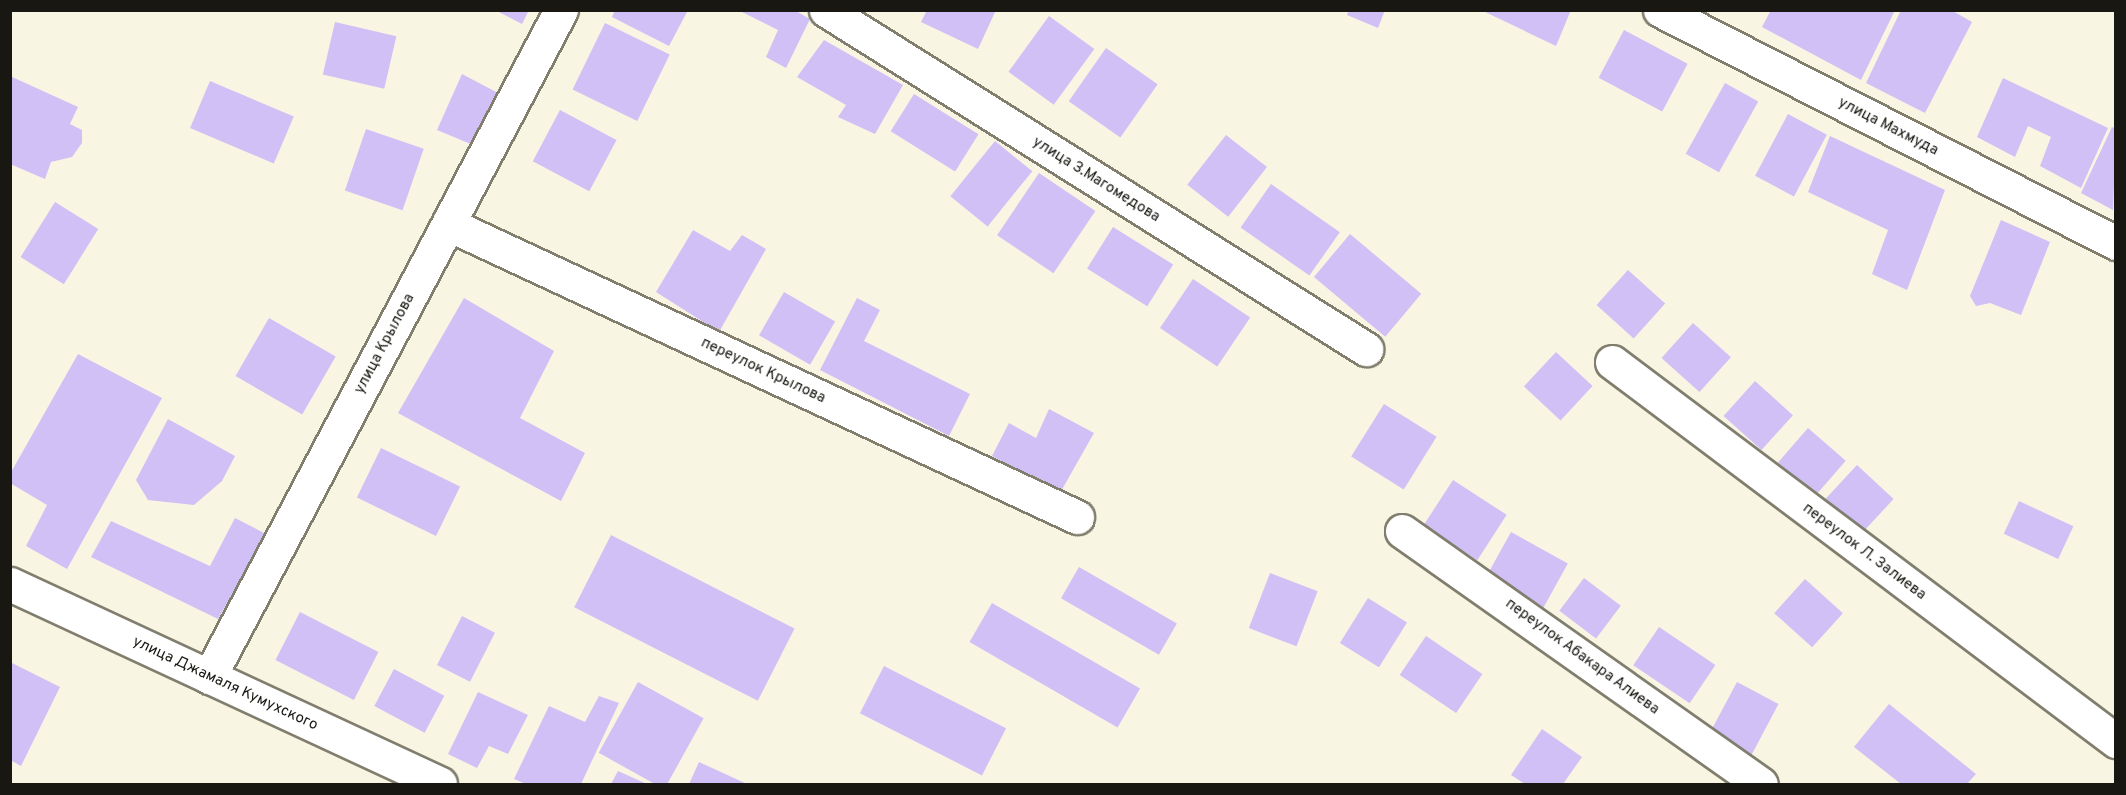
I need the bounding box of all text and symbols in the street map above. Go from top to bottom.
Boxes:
street label: улица Махмуда [1835,94,1941,160]
street label: улица З.Магомедова [1029,133,1163,227]
street label: улица Крылова [351,291,419,397]
street label: переулок Крылова [698,334,828,408]
street label: переулок Л. Залиева [1799,500,1929,604]
street label: переулок Абакара Алиева [1501,595,1663,719]
street label: улица Джамаля Кумухского [130,633,320,735]

